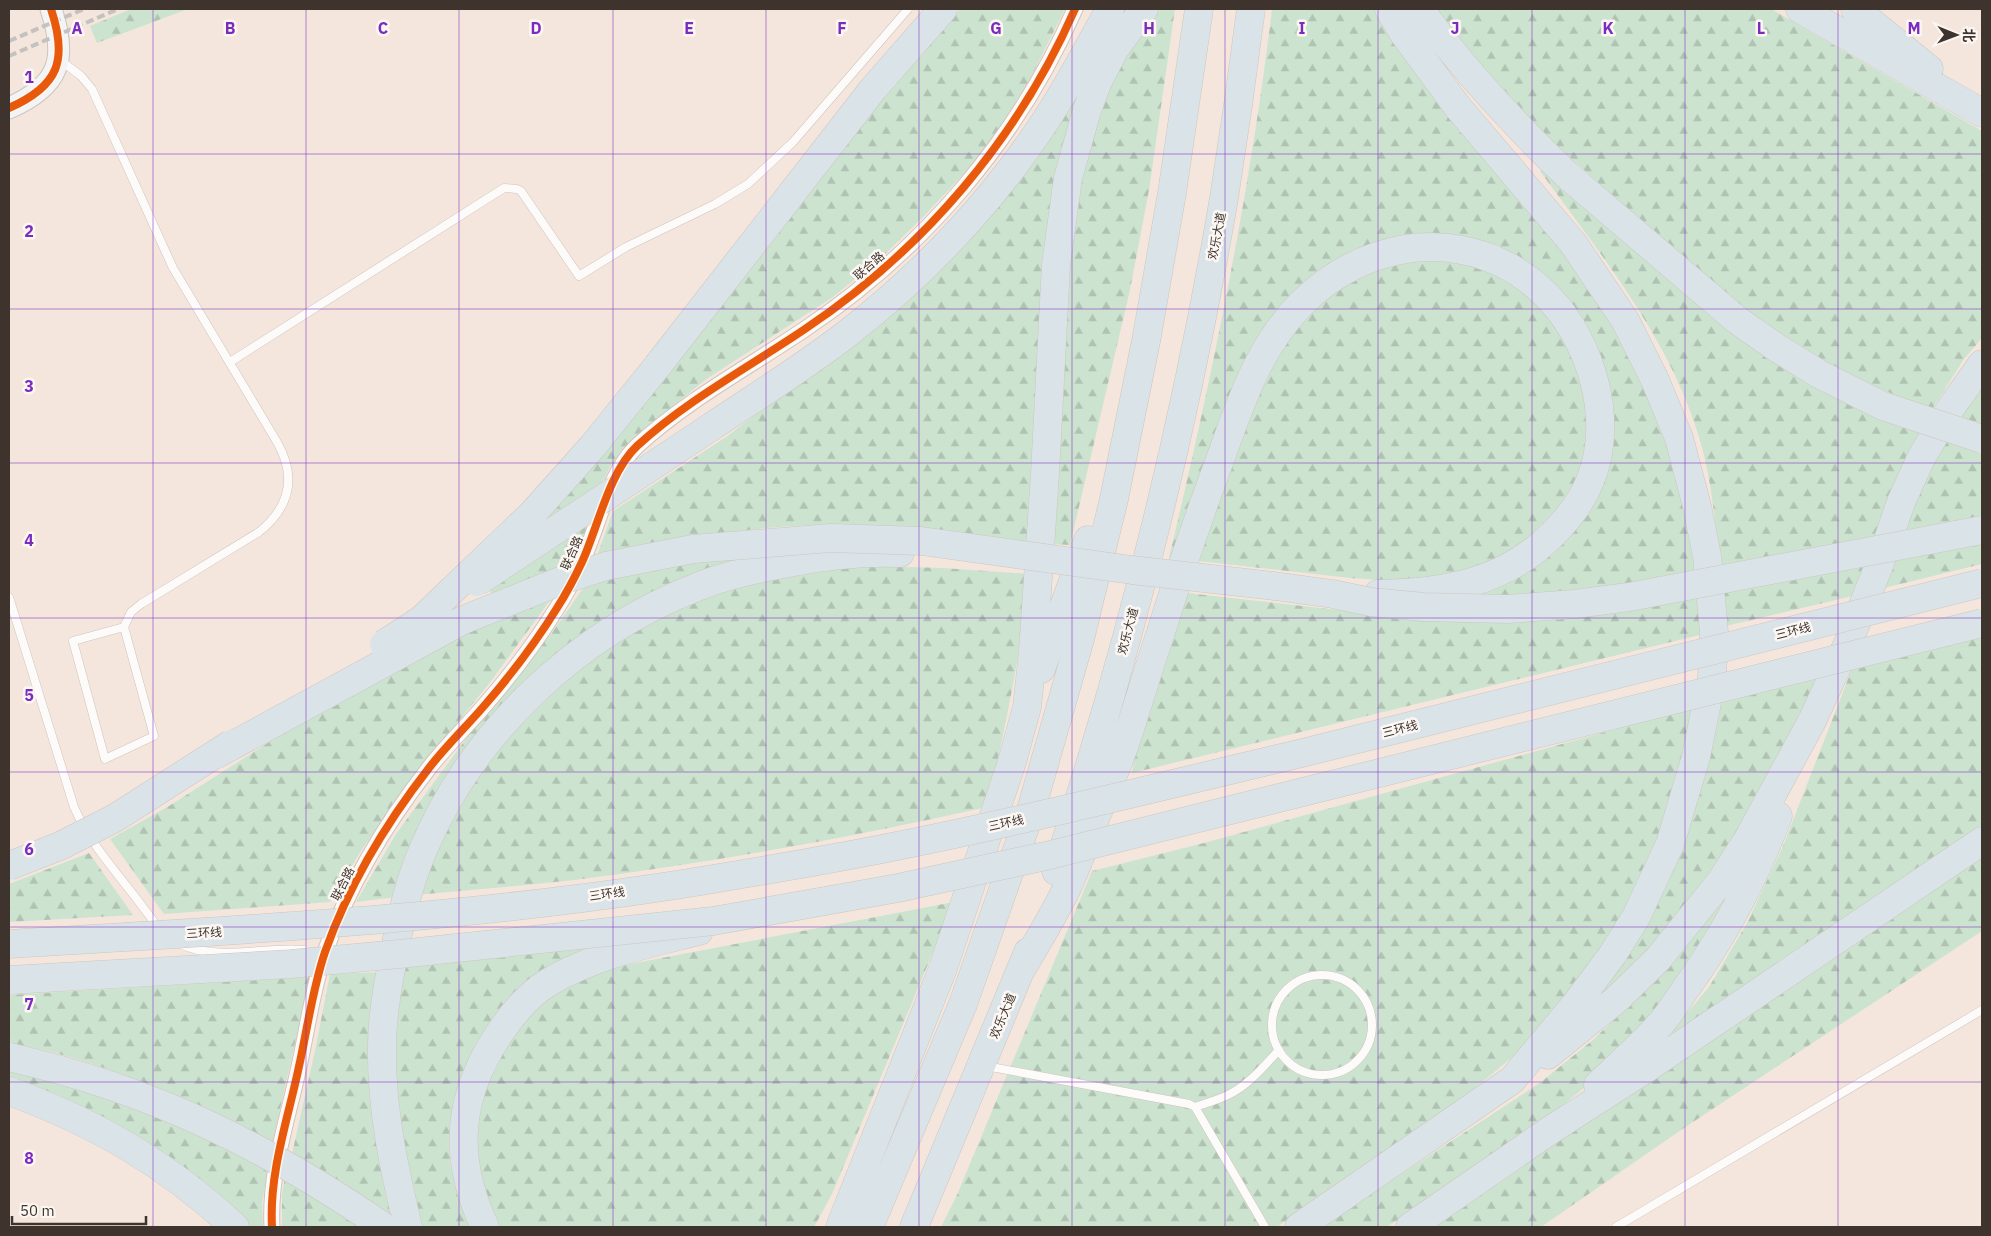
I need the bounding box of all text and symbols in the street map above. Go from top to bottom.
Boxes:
north arrow [1931,10,1981,60]
text: A [72,18,83,38]
text: B [225,18,236,38]
text: C [378,18,388,38]
text: D [530,18,542,38]
text: E [684,18,694,38]
text: F [837,18,847,38]
text: G [990,18,1002,38]
text: H [1143,18,1155,38]
text: I [1299,18,1306,38]
text: J [1451,18,1459,38]
text: K [1602,18,1614,38]
text: L [1757,18,1765,38]
text: M [1907,18,1921,38]
text: 北 [1960,28,1978,42]
text: 1 [24,67,34,87]
street label: 欢乐大道 [1205,211,1228,261]
text: 2 [24,221,34,241]
street label: 联合路 [850,248,887,283]
text: 3 [24,376,34,396]
text: 4 [24,530,34,550]
street label: 联合路 [557,533,586,572]
street label: 欢乐大道 [1114,606,1141,656]
street label: 三环线 [1774,619,1812,642]
text: 5 [24,685,34,705]
street label: 三环线 [1381,717,1419,740]
street label: 三环线 [987,811,1025,834]
text: 6 [24,839,34,859]
street label: 联合路 [328,864,357,903]
street label: 三环线 [588,884,626,903]
street label: 三环线 [186,924,222,941]
street label: 欢乐大道 [986,991,1019,1041]
text: 7 [24,994,34,1014]
text: 8 [24,1148,34,1168]
scale bar [12,1194,146,1226]
text: 50 m [20,1201,55,1220]

